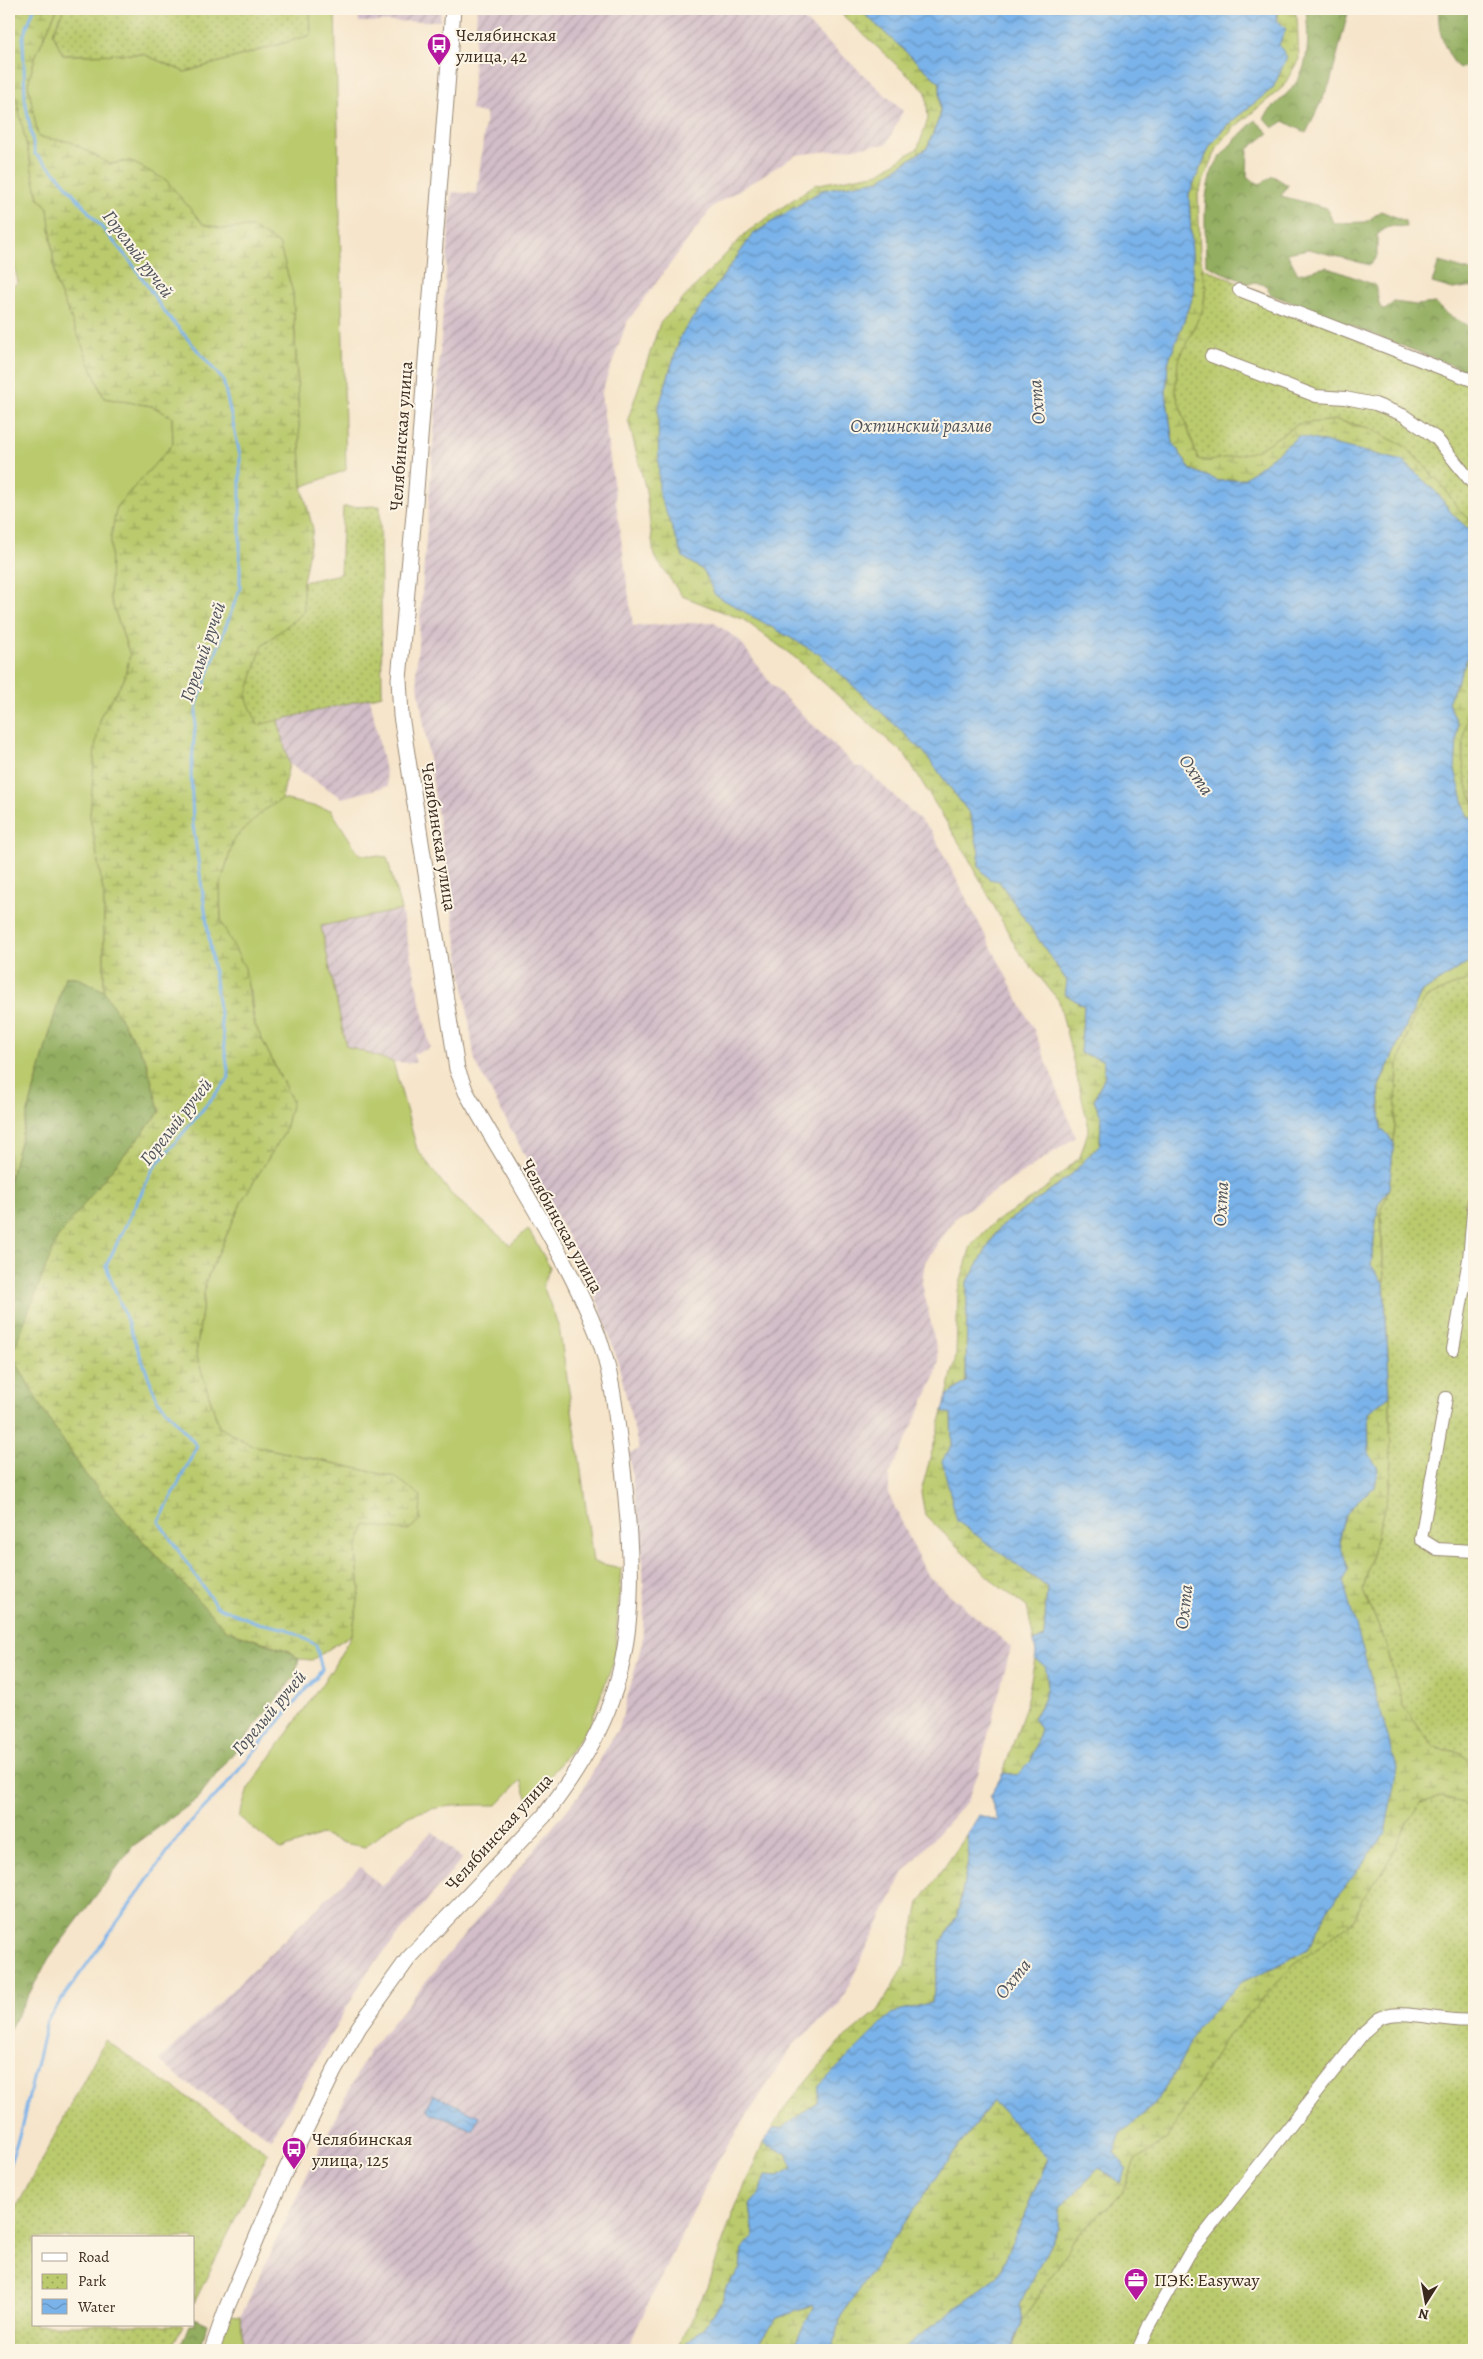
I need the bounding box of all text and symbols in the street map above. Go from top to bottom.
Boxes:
place label: Челябинская улица, 42 [455,23,557,68]
bus stop icon: Челябинская улица, 42 [426,32,452,66]
water label: Горелый ручей [96,205,180,303]
street label: Челябинская улица [384,360,418,512]
water label: Охта [1022,378,1052,426]
water label: Охтинский разлив [850,413,992,439]
water label: Горелый ручей [174,598,232,706]
water label: Охта [1172,749,1220,801]
street label: Челябинская улица [415,761,463,914]
water label: Горелый ручей [134,1073,218,1171]
street label: Челябинская улица [515,1155,609,1298]
water label: Охта [1207,1181,1235,1227]
water label: Охта [1169,1583,1199,1631]
water label: Горелый ручей [226,1665,312,1761]
street label: Челябинская улица [440,1768,559,1896]
water label: Охта [989,1953,1037,2005]
place label: Челябинская улица, 125 [311,2127,413,2172]
bus stop icon: Челябинская улица, 125 [281,2136,307,2170]
legend [32,2236,195,2326]
text: Road [78,2247,110,2267]
office icon: ПЭК: Easyway [1123,2267,1149,2301]
place label: ПЭК: Easyway [1154,2268,1261,2292]
text: Park [78,2271,107,2291]
north arrow [1400,2276,1450,2326]
text: Water [77,2297,115,2317]
text: N [1417,2304,1430,2325]

